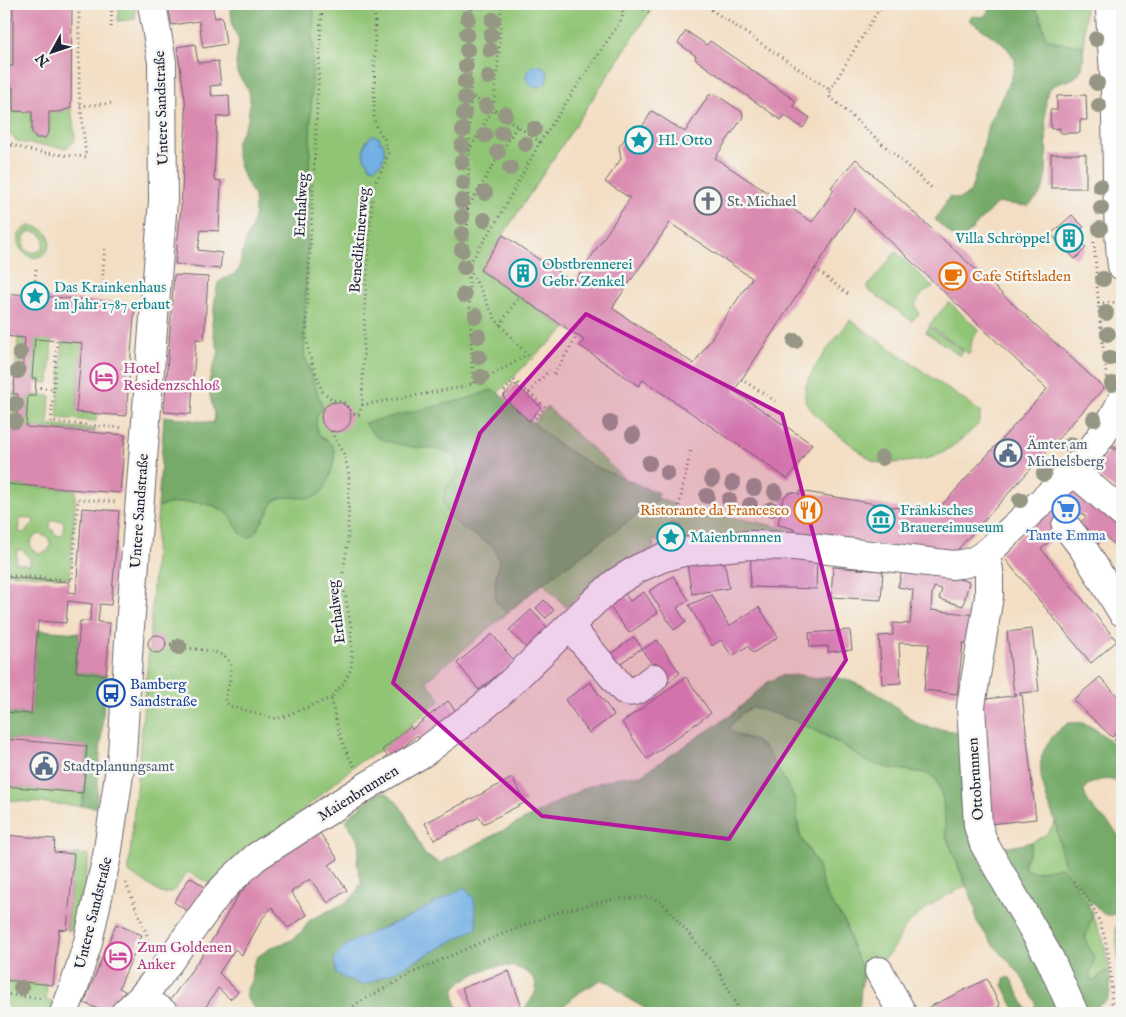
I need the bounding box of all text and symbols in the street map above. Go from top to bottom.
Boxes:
north arrow [28,28,78,78]
text: N [32,49,54,71]
street label: Untere Sandstraße [150,50,173,166]
place icon: Hl. Otto [624,125,654,155]
place label: Hl. Otto [658,131,712,150]
street label: Erthalweg [290,172,313,238]
street label: Benediktinerweg [345,186,374,294]
church icon: St. Michael [693,186,723,216]
place label: St. Michael [727,192,797,211]
building icon: Villa Schröppel [1054,223,1084,253]
place label: Villa Schröppel [954,229,1051,248]
place label: Obstbrennerei Gebr. Zenkel [542,255,633,291]
building icon: Obstbrennerei Gebr. Zenkel [508,258,538,288]
cafe icon: Cafe Stiftsladen [938,261,968,291]
place label: Cafe Stiftsladen [972,267,1071,286]
place label: Das Krainkenhaus im Jahr 1787 erbaut [54,278,170,314]
place icon: Das Krainkenhaus im Jahr 1787 erbaut [20,281,50,311]
place label: Hotel Residenzschloß [123,359,220,395]
hotel icon: Hotel Residenzschloß [89,362,119,392]
place label: Ämter am Michelsberg [1026,435,1105,471]
public building icon: Ämter am Michelsberg [993,438,1023,468]
street label: Untere Sandstraße [126,453,153,569]
supermarket icon: Tante Emma [1051,494,1081,524]
restaurant icon: Ristorante da Francesco [793,495,823,525]
place label: Ristorante da Francesco [640,501,789,520]
place label: Fränkisches Brauereimuseum [900,501,1004,537]
museum icon: Fränkisches Brauereimuseum [866,504,896,534]
place icon: Maienbrunnen [656,522,686,552]
place label: Tante Emma [1026,526,1106,545]
place label: Maienbrunnen [690,528,781,547]
street label: Erthalweg [323,578,350,645]
place label: Bamberg Sandstraße [130,675,197,711]
bus stop icon: Bamberg Sandstraße [96,678,126,708]
street label: Ottobrunnen [963,737,988,821]
public building icon: Stadtplanungsamt [29,751,59,781]
place label: Stadtplanungsamt [63,757,174,776]
street label: Maienbrunnen [314,761,402,826]
street label: Untere Sandstraße [70,855,117,971]
place label: Zum Goldenen Anker [136,938,232,974]
hotel icon: Zum Goldenen Anker [103,941,133,971]

